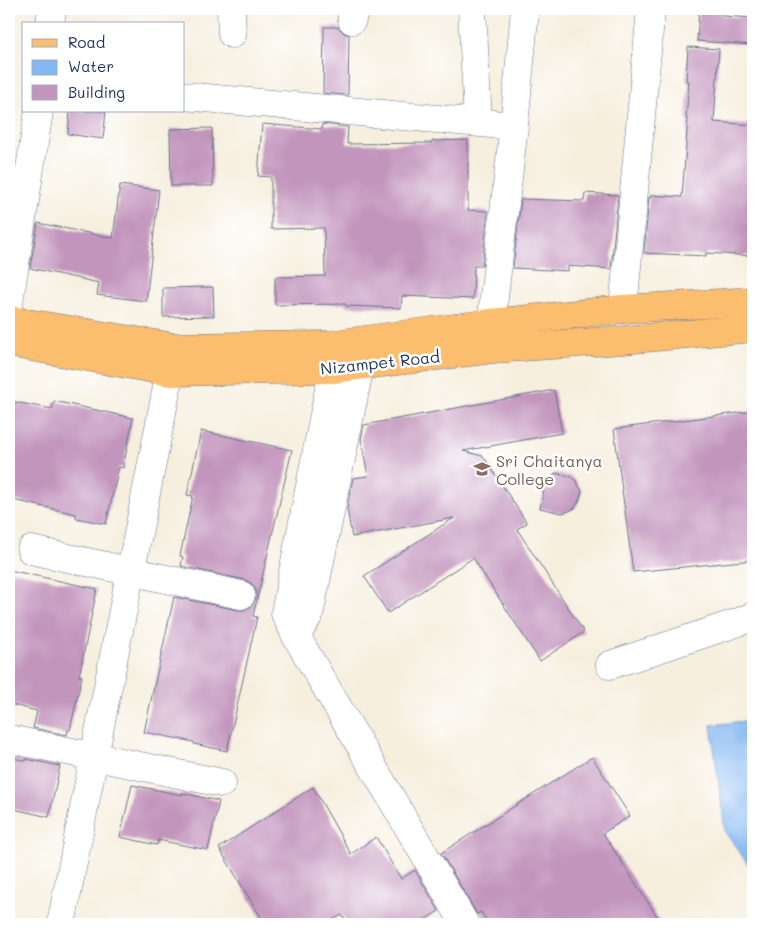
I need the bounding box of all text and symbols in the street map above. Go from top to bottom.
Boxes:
legend [22,22,185,112]
text: Road [68,32,105,52]
text: Water [68,56,114,76]
text: Building [68,82,125,102]
street label: Nizampet Road [319,345,441,379]
place label: Sri Chaitanya College [496,450,603,489]
school or university icon: Sri Chaitanya College [472,459,492,479]

